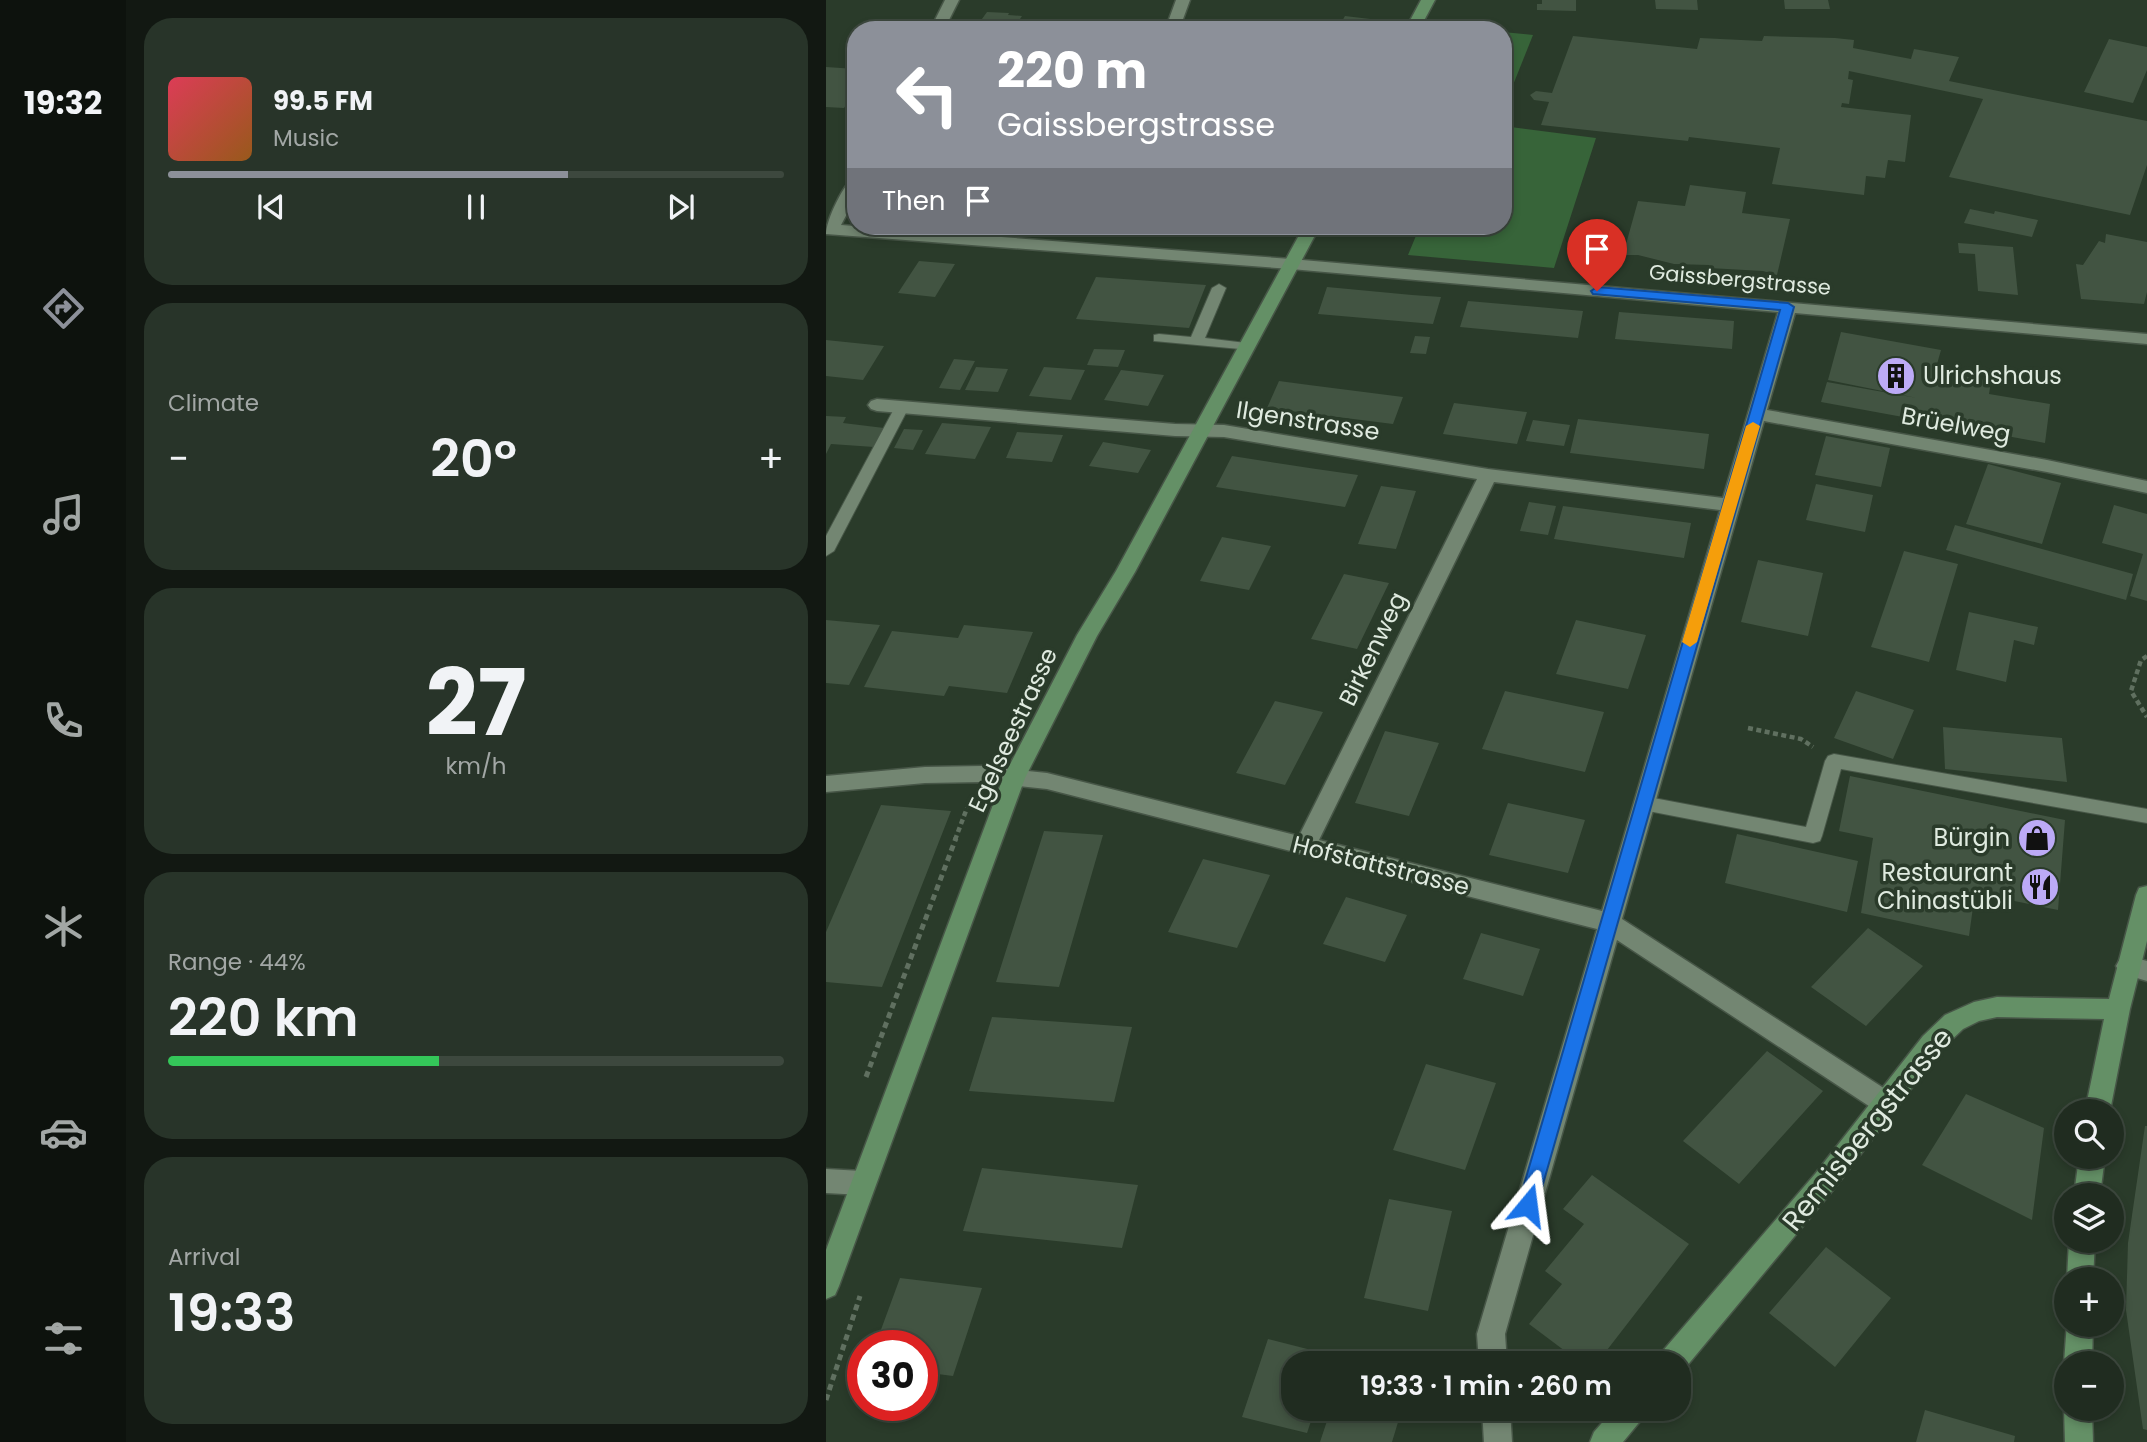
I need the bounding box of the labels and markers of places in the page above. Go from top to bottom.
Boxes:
pin [1567,219,1627,291]
building icon: Ulrichshaus [1875,355,1917,397]
place label: Ulrichshaus [1923,359,2062,392]
shop icon: Bürgin [2016,817,2058,859]
place label: Bürgin [1933,821,2010,854]
place label: Restaurant Chinastübli [1877,856,2013,917]
restaurant icon: Restaurant Chinastübli [2019,866,2061,908]

